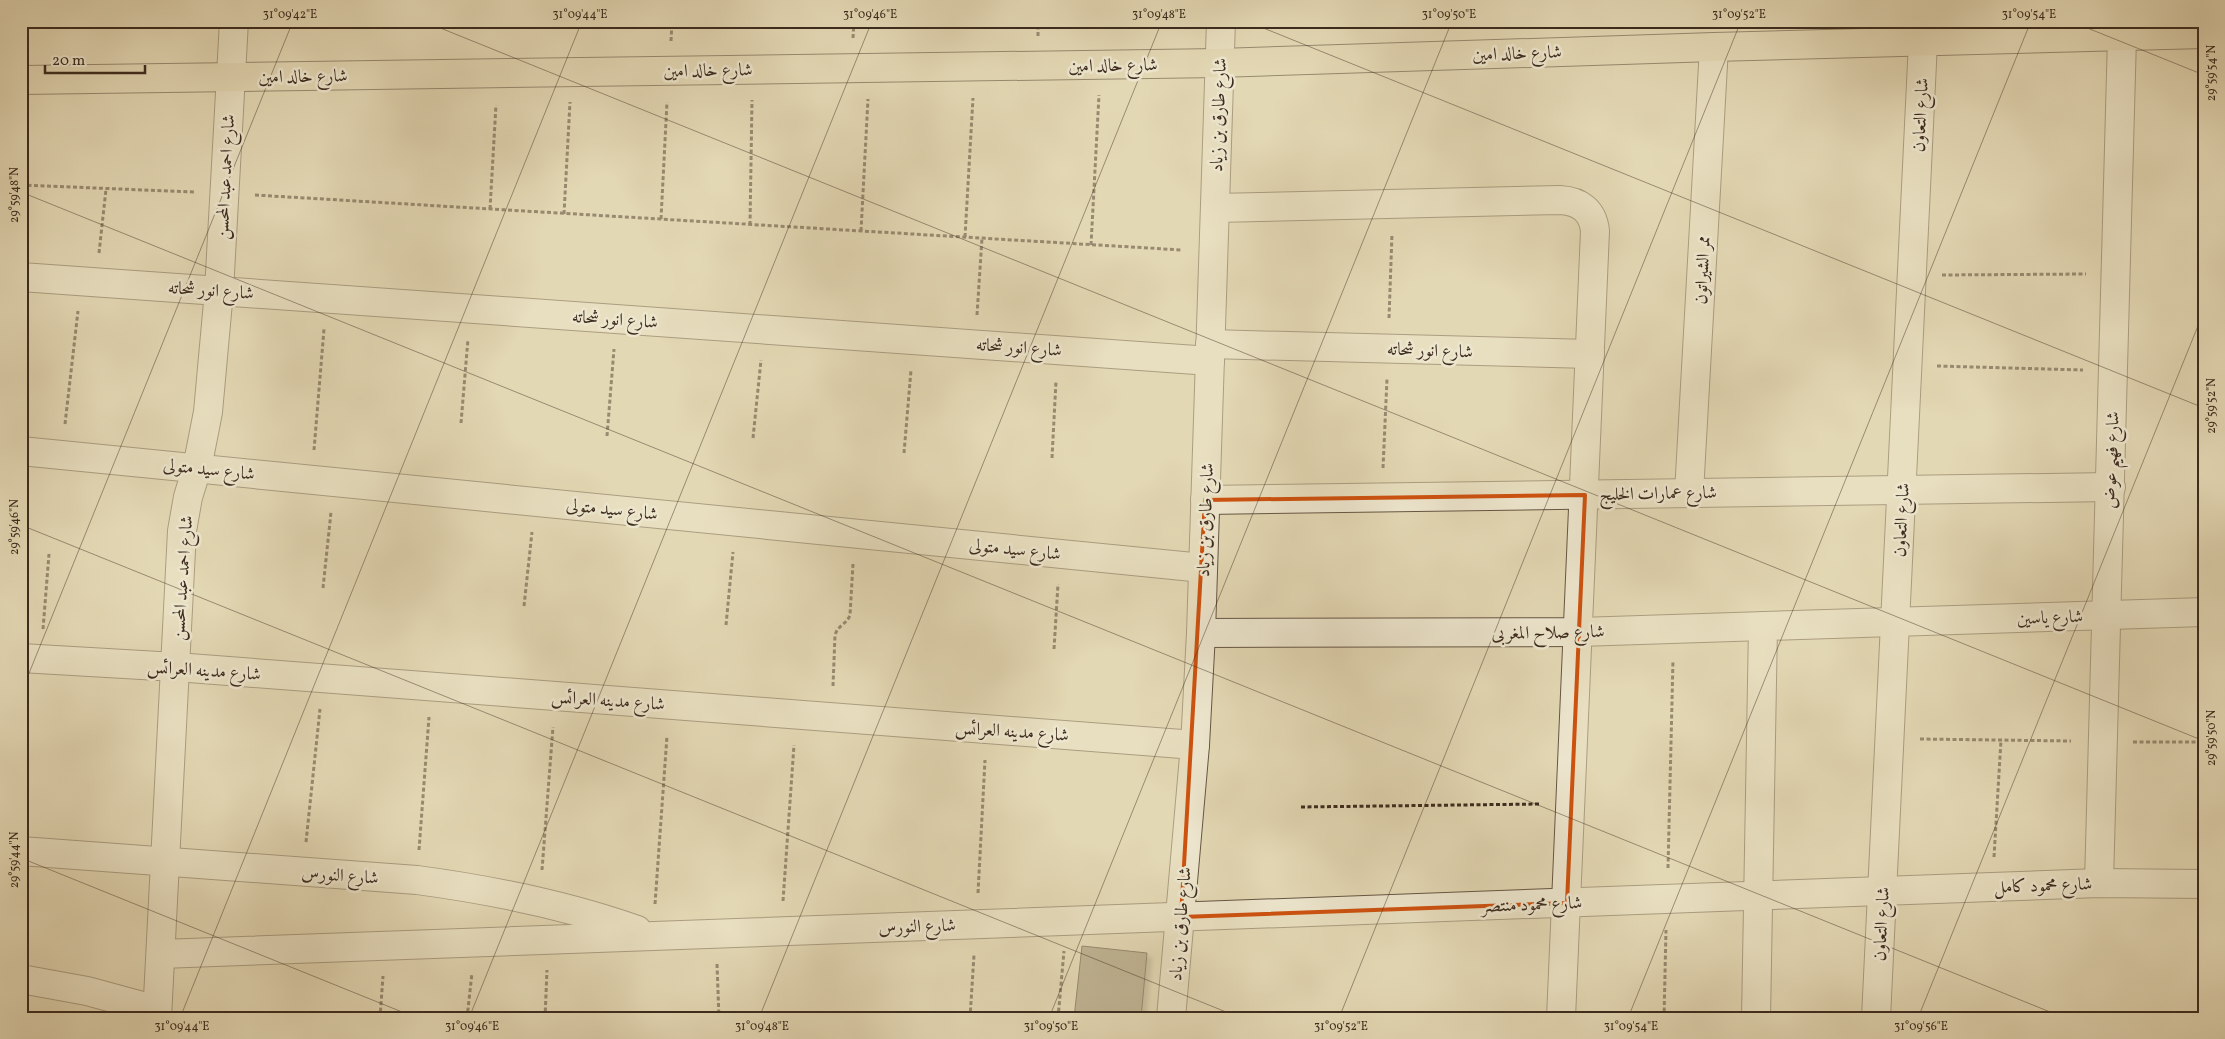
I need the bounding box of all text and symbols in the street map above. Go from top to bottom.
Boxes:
text: 31°09'42"E [263,7,317,23]
text: 31°09'44"E [552,7,608,23]
text: 31°09'46"E [843,7,897,23]
text: 31°09'48"E [1132,7,1186,23]
text: 31°09'50"E [1422,7,1476,23]
text: 31°09'52"E [1712,7,1766,23]
text: 31°09'54"E [2002,7,2056,23]
street label: شارع خالد امين [1472,40,1562,70]
scale bar [45,42,145,74]
text: 29°59'54"N [2204,45,2220,101]
text: 20 m [52,51,85,72]
street label: شارع خالد امين [1068,53,1158,81]
street label: شارع طارق بن زياد [1205,57,1235,173]
street label: شارع خالد امين [663,58,753,86]
street label: شارع خالد امين [258,64,348,92]
street label: شارع التعاون [1907,77,1937,153]
street label: شارع احمد عبد المحسن [211,114,243,241]
text: 29°59'48"N [7,167,23,223]
street label: ممر الشيراتون [1689,235,1718,305]
street label: شارع انور شحاته [167,276,255,308]
street label: شارع انور شحاته [571,305,659,337]
street label: شارع انور شحاته [975,333,1063,365]
street label: شارع انور شحاته [1386,338,1473,366]
text: 29°59'52"N [2204,378,2220,434]
street label: شارع فهيم عوض [2098,411,2131,509]
street label: شارع سيد متولى [162,453,256,489]
street label: شارع طارق بن زياد [1192,462,1222,578]
street label: شارع عمارات الخليج [1599,481,1717,510]
street label: شارع التعاون [1888,482,1918,558]
street label: شارع سيد متولى [565,493,659,529]
text: 29°59'46"N [7,499,23,555]
street label: شارع احمد عبد المحسن [167,515,201,642]
street label: شارع سيد متولى [968,533,1062,569]
street label: شارع ياسين [2016,605,2084,633]
street label: شارع صلاح المغربى [1491,620,1605,649]
street label: شارع مدينه العرائس [146,655,262,689]
street label: شارع مدينه العرائس [550,685,666,719]
text: 29°59'50"N [2204,710,2220,766]
street label: شارع مدينه العرائس [954,716,1070,750]
text: 29°59'44"N [7,832,23,888]
street label: شارع النورس [300,861,379,893]
street label: شارع طارق بن زياد [1164,866,1200,982]
street label: شارع محمود كامل [1993,872,2093,902]
street label: شارع التعاون [1868,886,1898,962]
street label: شارع محمود منتصر [1479,891,1583,921]
street label: شارع النورس [878,914,956,942]
text: 31°09'44"E [154,1019,210,1035]
text: 31°09'46"E [445,1019,499,1035]
text: 31°09'48"E [735,1019,789,1035]
text: 31°09'50"E [1024,1019,1078,1035]
text: 31°09'52"E [1314,1019,1368,1035]
text: 31°09'54"E [1604,1019,1658,1035]
text: 31°09'56"E [1894,1019,1948,1035]

